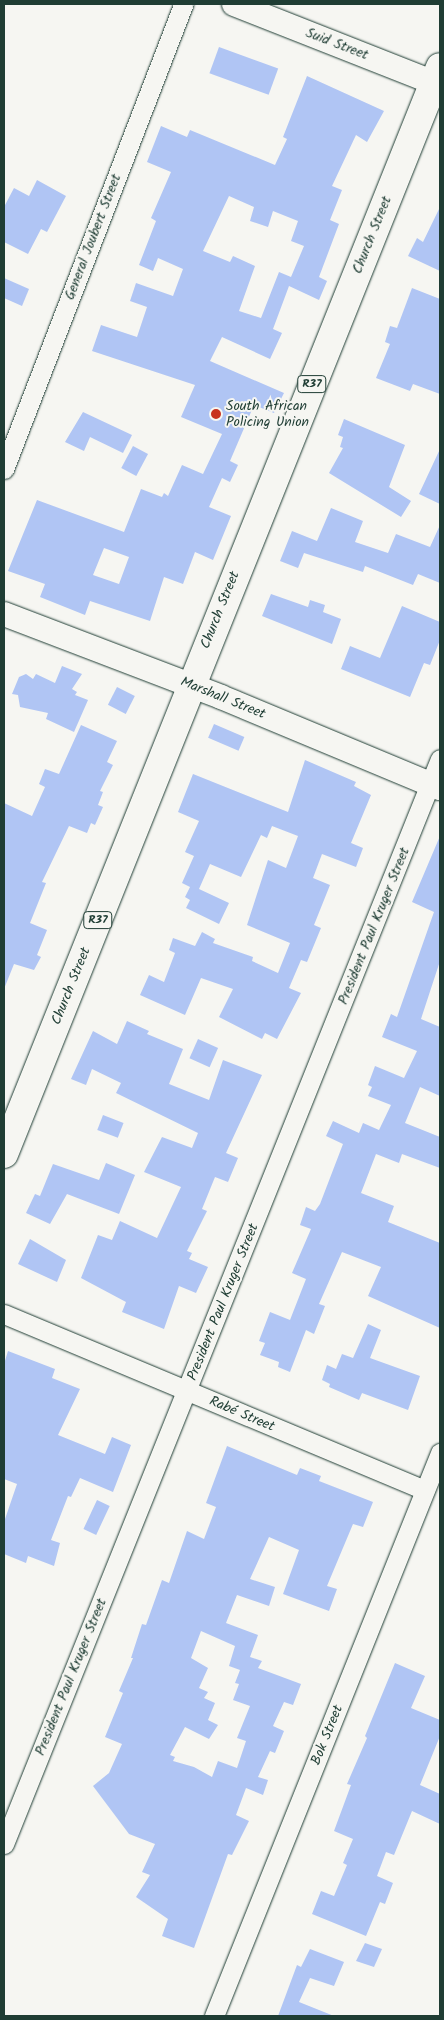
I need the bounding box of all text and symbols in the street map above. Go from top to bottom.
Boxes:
street label: Suid Street [303,24,371,64]
street label: General Joubert Street [61,172,125,302]
street label: Church Street [349,194,395,276]
road number: R37 [297,374,327,394]
place label: South African Policing Union [226,398,309,431]
marker: South African Policing Union [210,408,222,420]
street label: Church Street [197,569,243,651]
street label: Marshall Street [178,673,268,723]
street label: President Paul Kruger Street [335,845,413,1007]
road number: R37 [83,910,113,930]
street label: Church Street [48,945,94,1027]
street label: President Paul Kruger Street [184,1221,262,1383]
street label: Rabé Street [207,1393,277,1435]
street label: President Paul Kruger Street [32,1596,110,1758]
street label: Bok Street [307,1703,347,1767]

